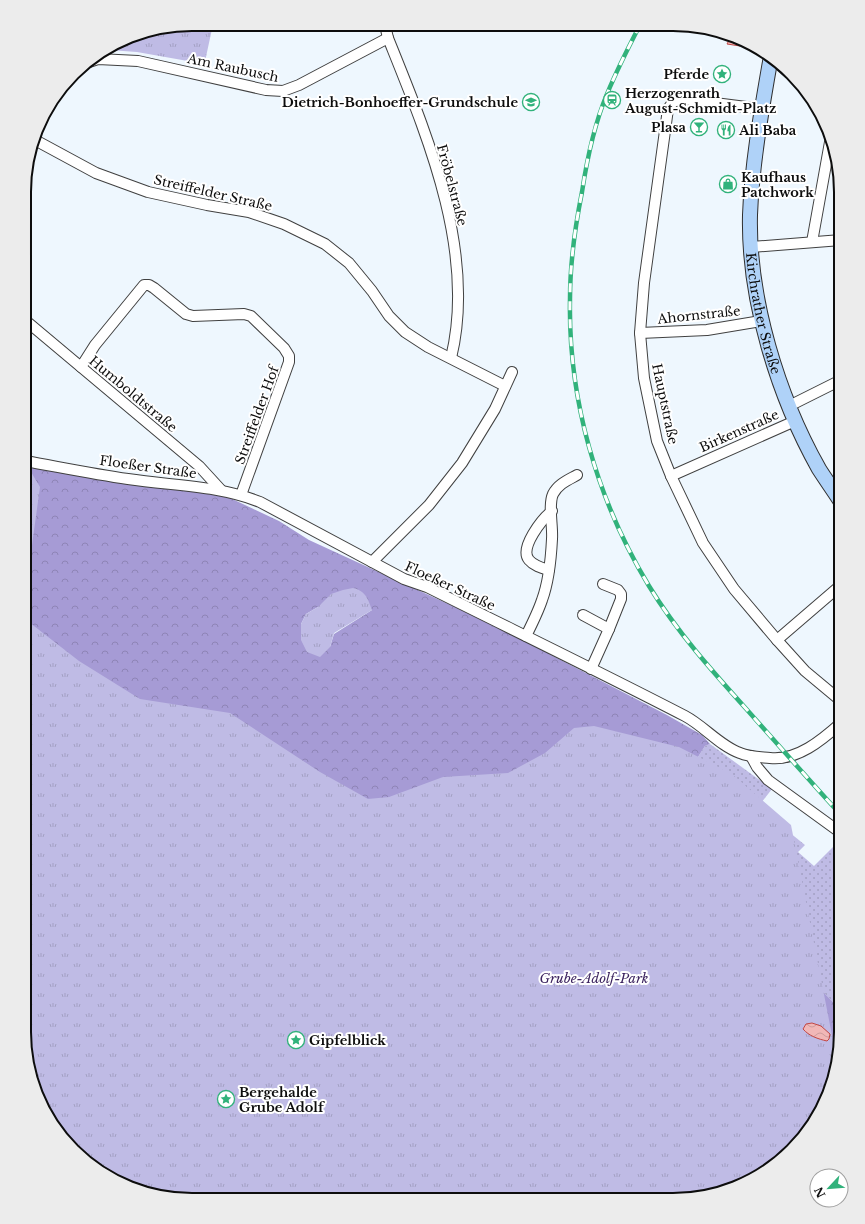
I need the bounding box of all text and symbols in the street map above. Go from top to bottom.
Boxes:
street label: Am Raubusch [185,50,280,86]
place icon: Pferde [712,64,732,84]
place label: Pferde [663,66,709,83]
place label: Herzogenrath August-Schmidt-Platz [624,85,776,117]
station icon: Herzogenrath August-Schmidt-Platz [602,90,622,110]
school or university icon: Dietrich-Bonhoeffer-Grundschule [521,92,541,112]
place label: Dietrich-Bonhoeffer-Grundschule [282,94,518,111]
bar icon: Plasa [689,117,709,137]
place label: Plasa [651,119,687,136]
restaurant icon: Ali Baba [716,120,736,140]
place label: Ali Baba [738,122,797,139]
street label: Fröbelstraße [433,142,471,228]
place label: Kaufhaus Patchwork [741,169,814,201]
street label: Streiffelder Straße [152,171,274,215]
shop icon: Kaufhaus Patchwork [718,174,738,194]
street label: Kirchrather Straße [743,252,785,376]
street label: Ahornstraße [656,302,741,328]
street label: Humboldtstraße [85,352,181,436]
street label: Streiffelder Hof [231,362,283,467]
street label: Hauptstraße [648,362,682,446]
street label: Birkenstraße [697,406,781,456]
street label: Floeßer Straße [98,452,198,482]
street label: Floeßer Straße [402,558,498,614]
park label: Grube-Adolf-Park [540,970,649,987]
place icon: Gipfelblick [286,1030,306,1050]
place label: Gipfelblick [309,1032,386,1049]
place label: Bergehalde Grube Adolf [239,1084,325,1116]
place icon: Bergehalde Grube Adolf [216,1089,236,1109]
north arrow [809,1168,849,1208]
text: N [811,1184,829,1200]

